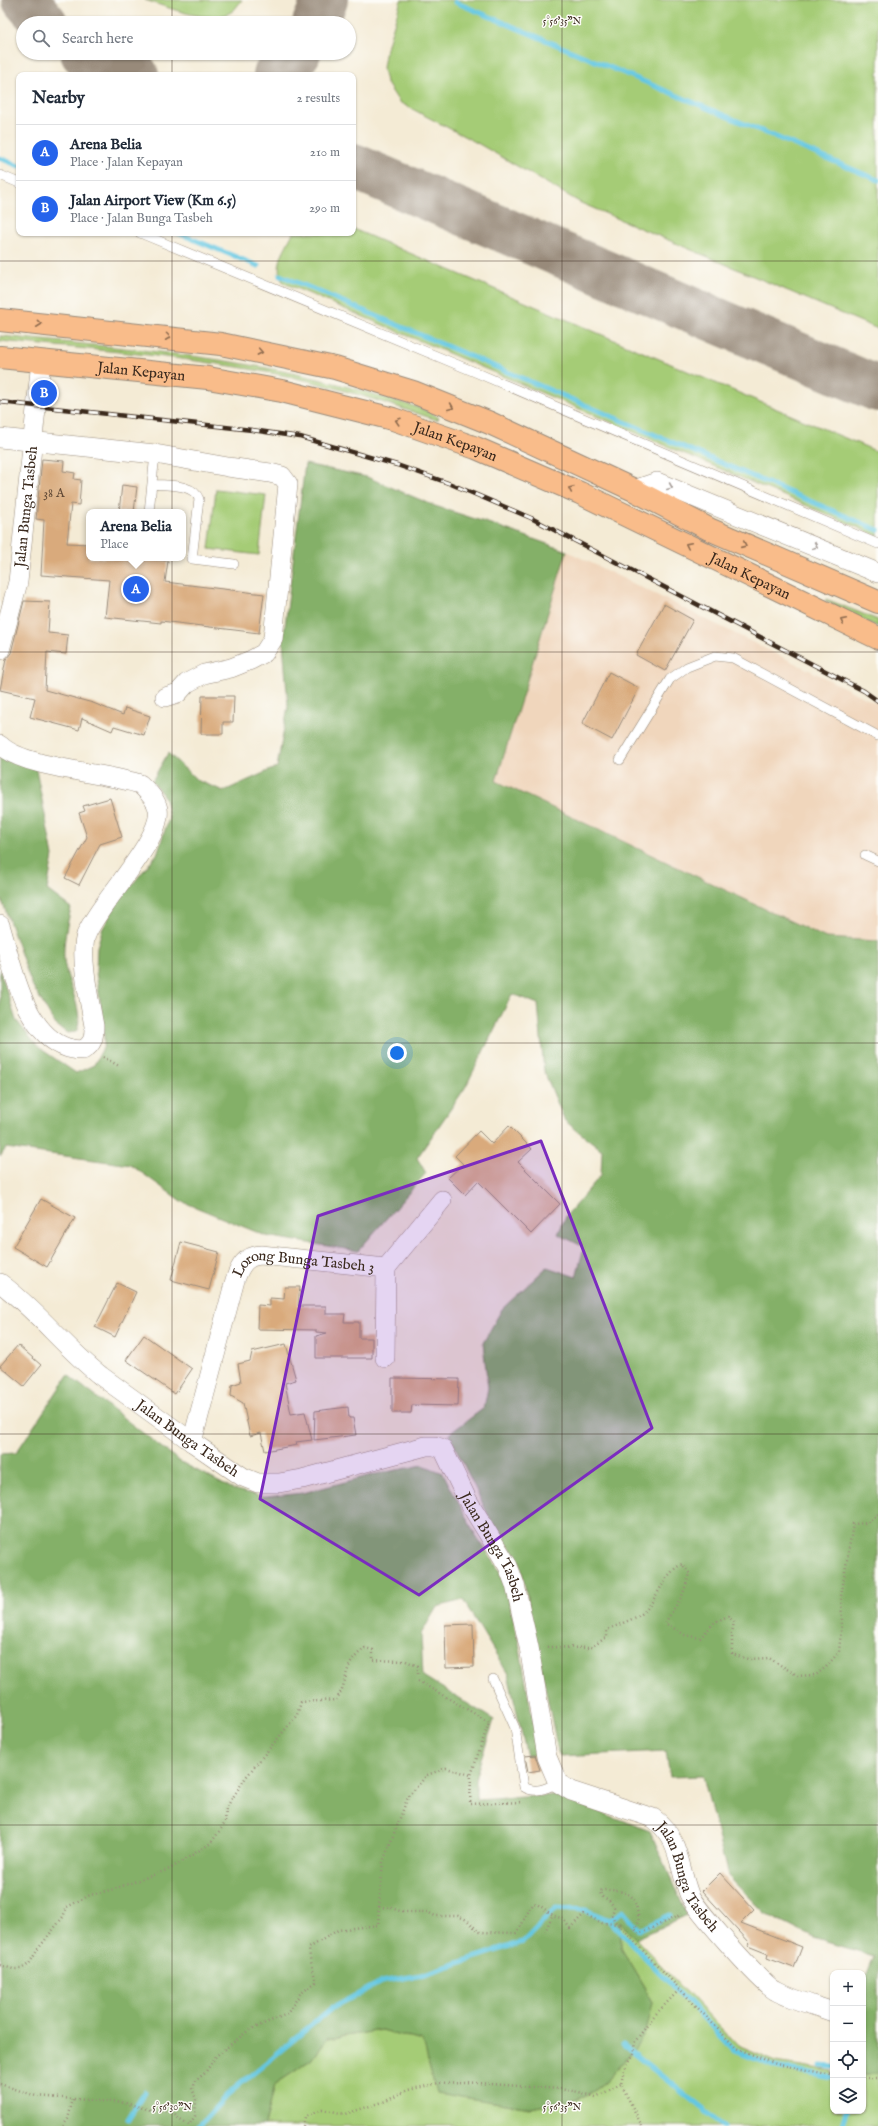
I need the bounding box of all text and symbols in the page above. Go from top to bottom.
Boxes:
text: 5°56'35"N [543,15,582,28]
search box [16,16,356,60]
icon: search [30,27,52,49]
text: Search here [62,29,133,48]
text: Nearby [32,88,85,109]
text: 2 results [296,90,340,107]
text: Arena Belia [70,135,142,154]
text: A [41,144,49,161]
text: 210 m [310,144,340,161]
text: Place · Jalan Kepayan [70,154,183,171]
text: Jalan Airport View (Km 6.5) [70,191,236,210]
text: B [41,200,49,217]
text: 290 m [309,200,340,217]
text: Place · Jalan Bunga Tasbeh [70,210,213,227]
one-way arrow [36,320,42,329]
one-way arrow [165,333,171,342]
one-way arrow [256,347,263,355]
street label: Jalan Kepayan [94,358,186,386]
pin: B [31,378,57,408]
one-way arrow [447,402,455,410]
one-way arrow [395,417,402,425]
street label: Jalan Kepayan [409,417,500,466]
street label: Jalan Bunga Tasbeh [10,445,42,571]
one-way arrow [667,483,674,491]
house number: 38 A [43,485,66,502]
one-way arrow [568,486,575,494]
popup [86,509,186,561]
text: Arena Belia [100,517,172,536]
text: Place [100,536,128,553]
one-way arrow [740,540,747,548]
one-way arrow [685,542,693,550]
one-way arrow [811,542,818,550]
street label: Jalan Kepayan [704,547,794,604]
pin: A [123,574,149,604]
one-way arrow [840,618,847,625]
your location [387,1043,407,1063]
street label: Lorong Bunga Tasbeh 3 [228,1246,375,1280]
street label: Jalan Bunga Tasbeh [130,1394,243,1482]
street label: Jalan Bunga Tasbeh [454,1487,527,1604]
street label: Jalan Bunga Tasbeh [651,1816,723,1936]
map controls [830,1970,866,2114]
button: + [830,1970,866,2006]
button: − [830,2006,866,2042]
button: locate [830,2042,866,2078]
button: layers [830,2078,866,2114]
text: 5°56'30"N [152,2101,192,2114]
text: 5°56'35"N [543,2101,582,2114]

